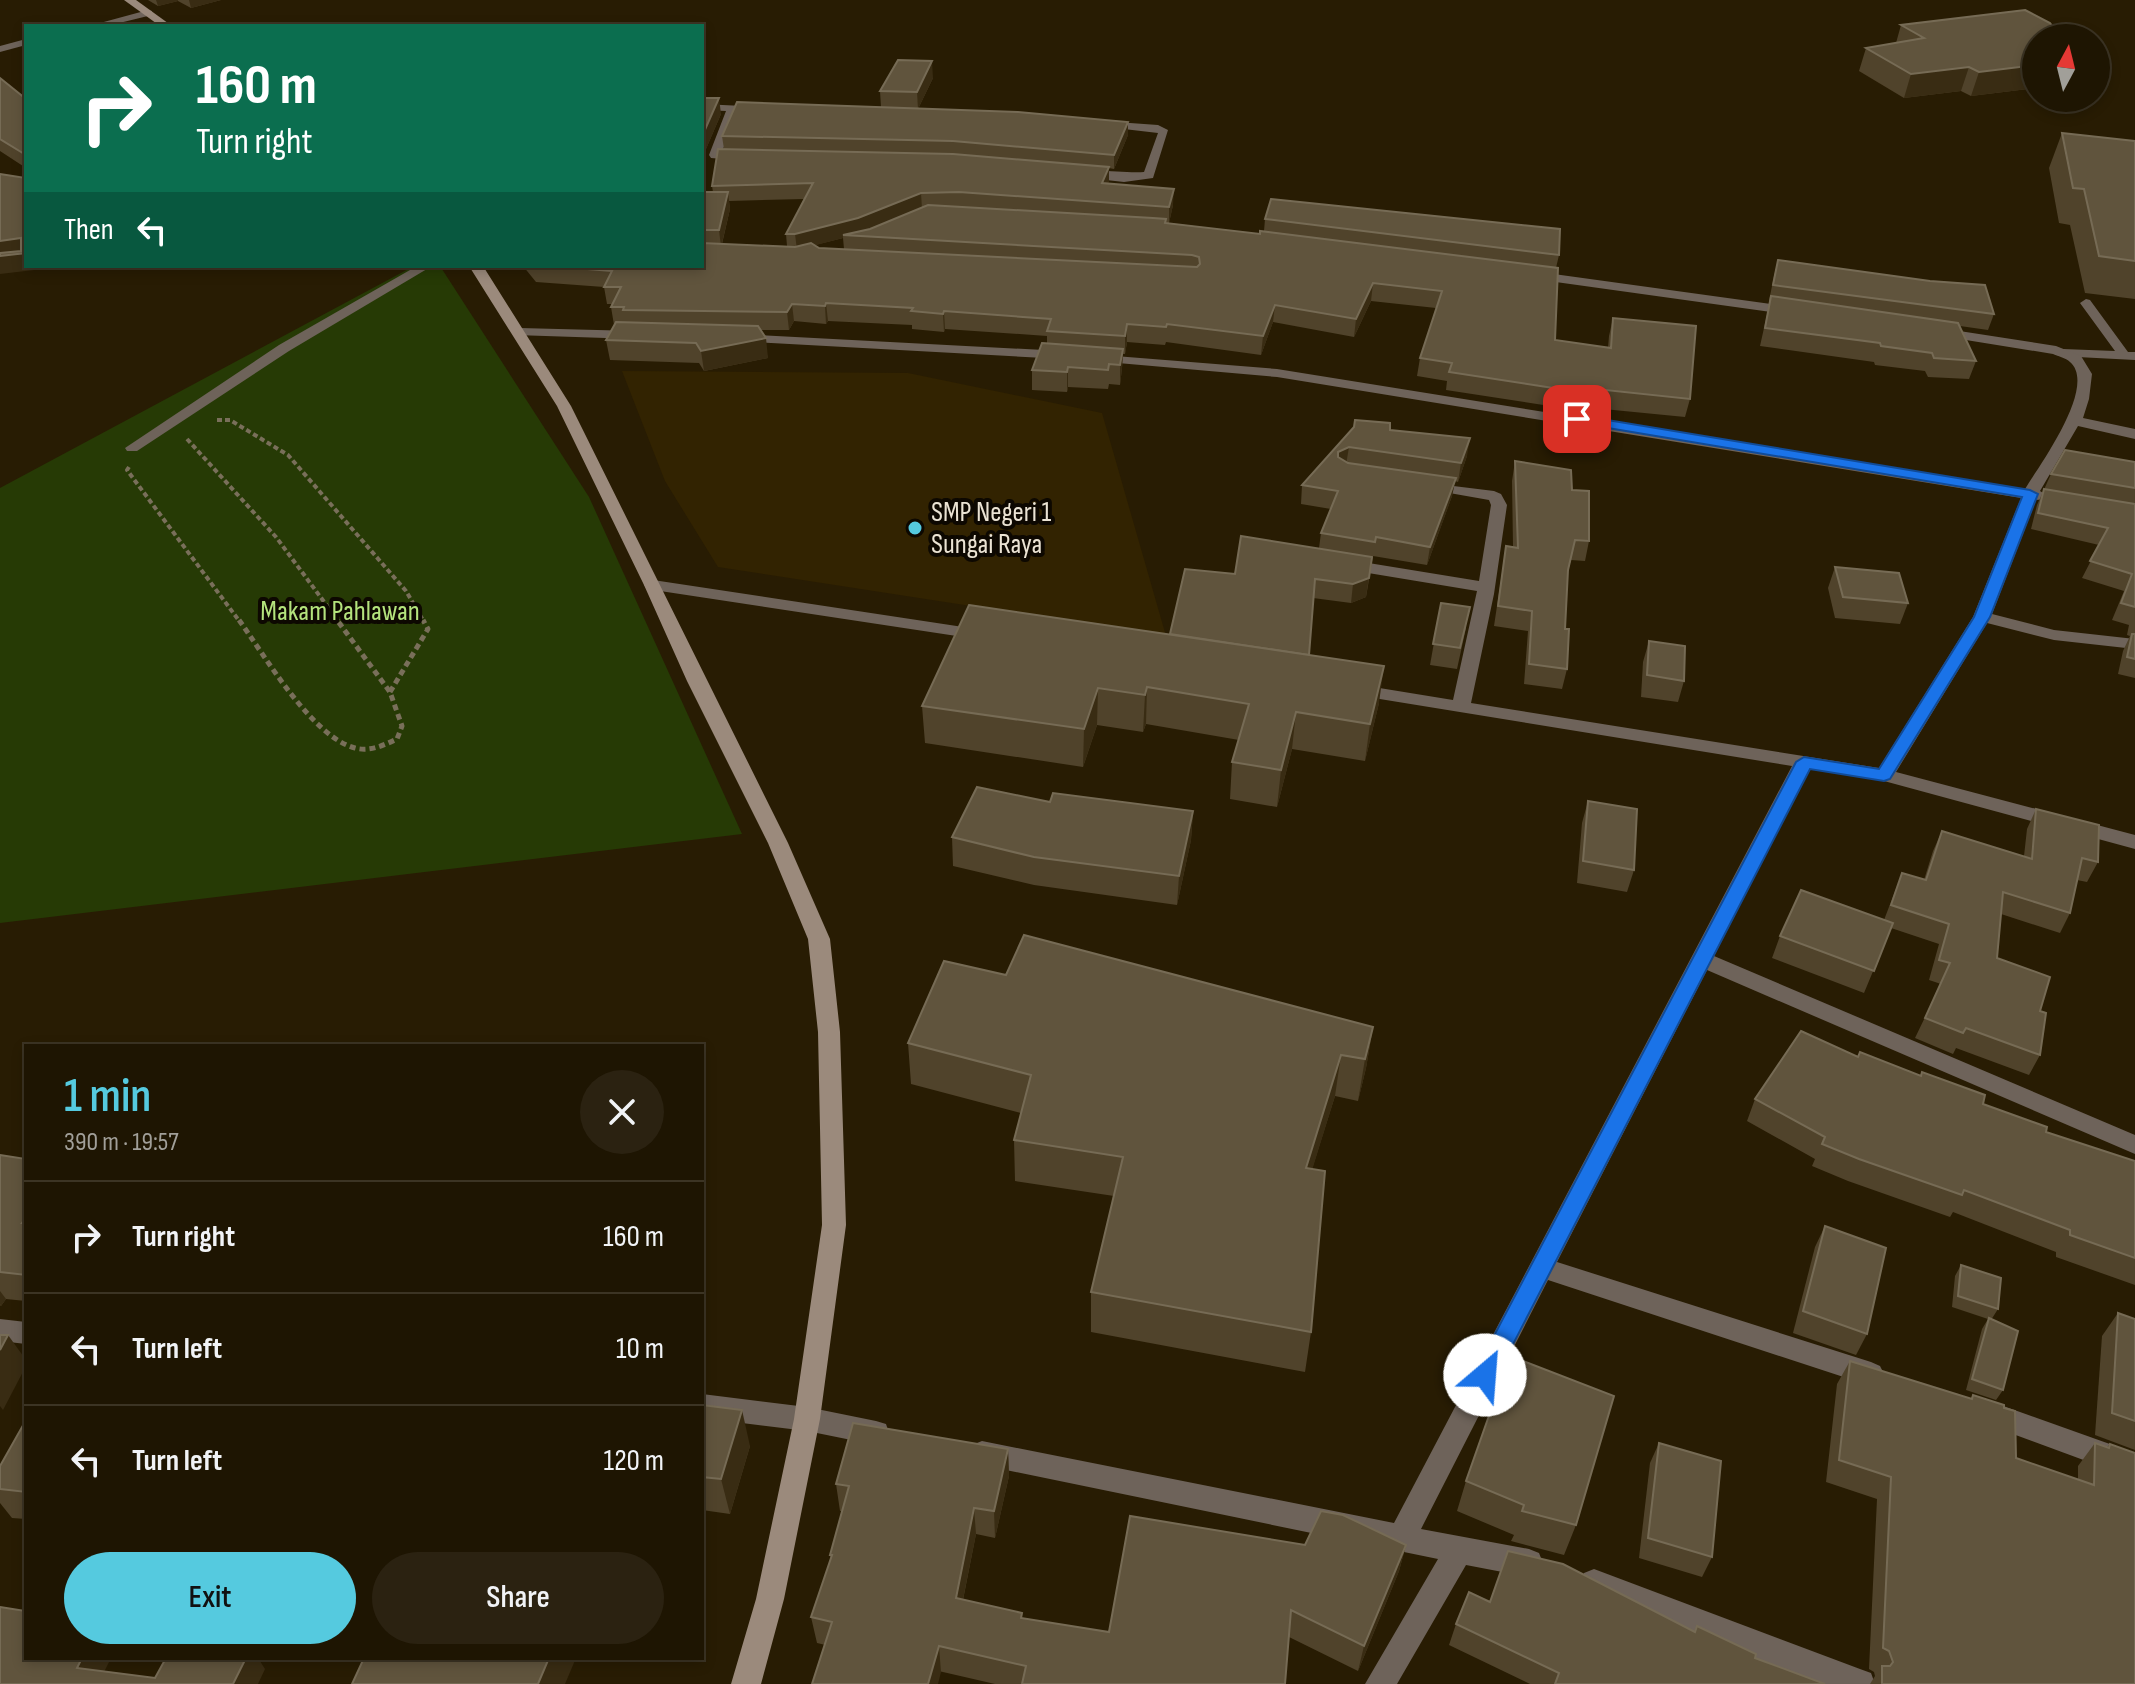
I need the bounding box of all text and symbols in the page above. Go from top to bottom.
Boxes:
north arrow [2022,24,2110,112]
map controls [2022,24,2110,112]
text: 160 m [196,53,317,120]
icon: right [64,56,168,160]
text: Turn right [196,121,313,164]
icon: left [130,208,174,252]
text: Then [64,212,114,248]
pin [1543,385,1611,453]
icon: arrive [1555,397,1599,441]
place label: SMP Negeri 1 Sungai Raya [931,496,1051,561]
marker: SMP Negeri 1 Sungai Raya [906,519,924,537]
park label: Makam Pahlawan [260,595,420,628]
text: 1 min [64,1068,151,1125]
button: close [580,1070,664,1154]
text: 390 m · 19:57 [64,1127,179,1158]
icon: right [64,1215,108,1259]
text: Turn right [132,1219,235,1255]
text: 160 m [603,1219,664,1255]
icon: left [64,1327,108,1371]
text: Turn left [132,1331,222,1367]
text: 10 m [616,1331,664,1367]
position arrow [1443,1333,1527,1417]
icon: left [64,1439,108,1483]
text: Turn left [132,1443,222,1479]
text: 120 m [603,1443,664,1479]
button: Exit [64,1552,356,1644]
button: Share [372,1552,664,1644]

